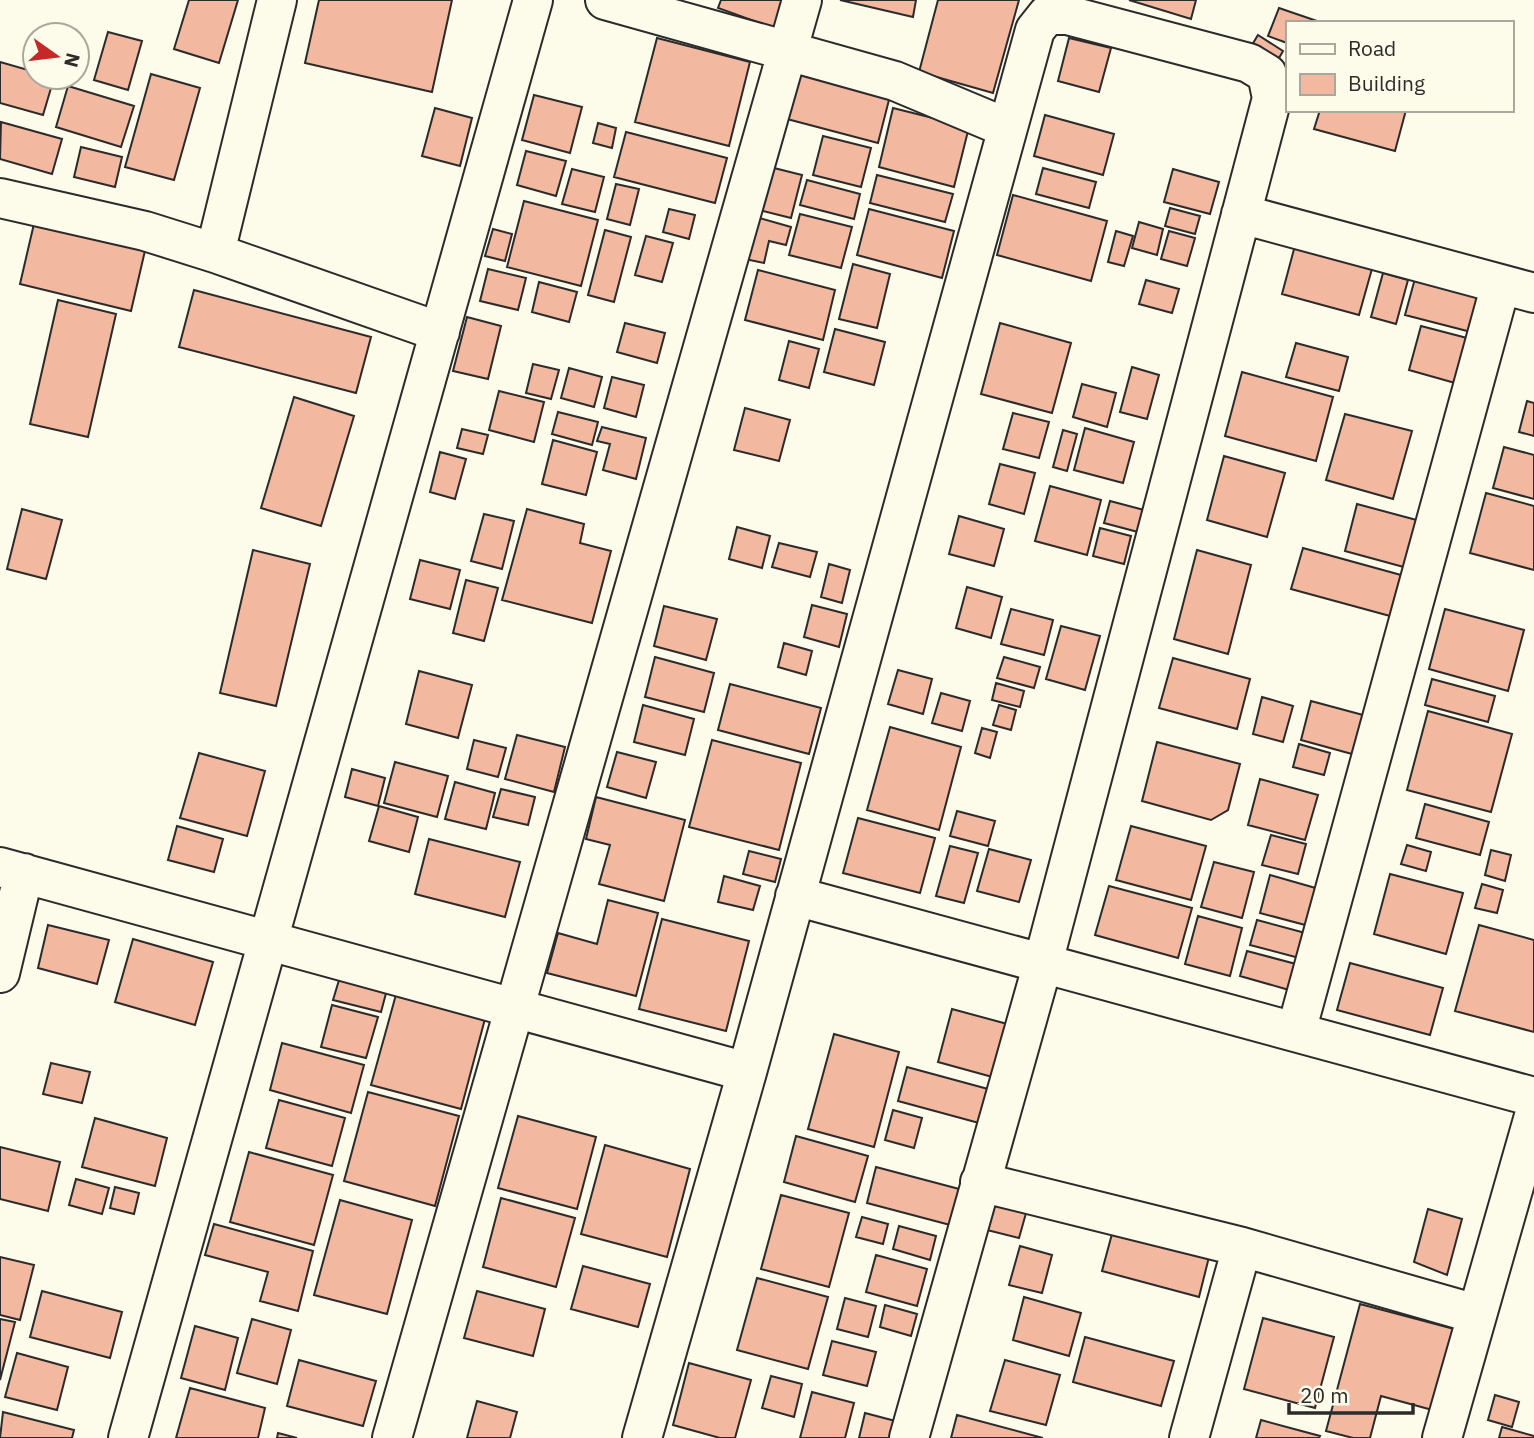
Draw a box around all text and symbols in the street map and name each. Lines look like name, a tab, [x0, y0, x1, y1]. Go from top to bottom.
north arrow	[21, 21, 91, 91]
legend	[1286, 21, 1513, 112]
text: Road	[1348, 34, 1396, 62]
text: N	[59, 51, 86, 70]
text: Building	[1348, 69, 1425, 97]
scale bar	[1289, 1372, 1413, 1416]
text: 20 m	[1300, 1381, 1349, 1409]

